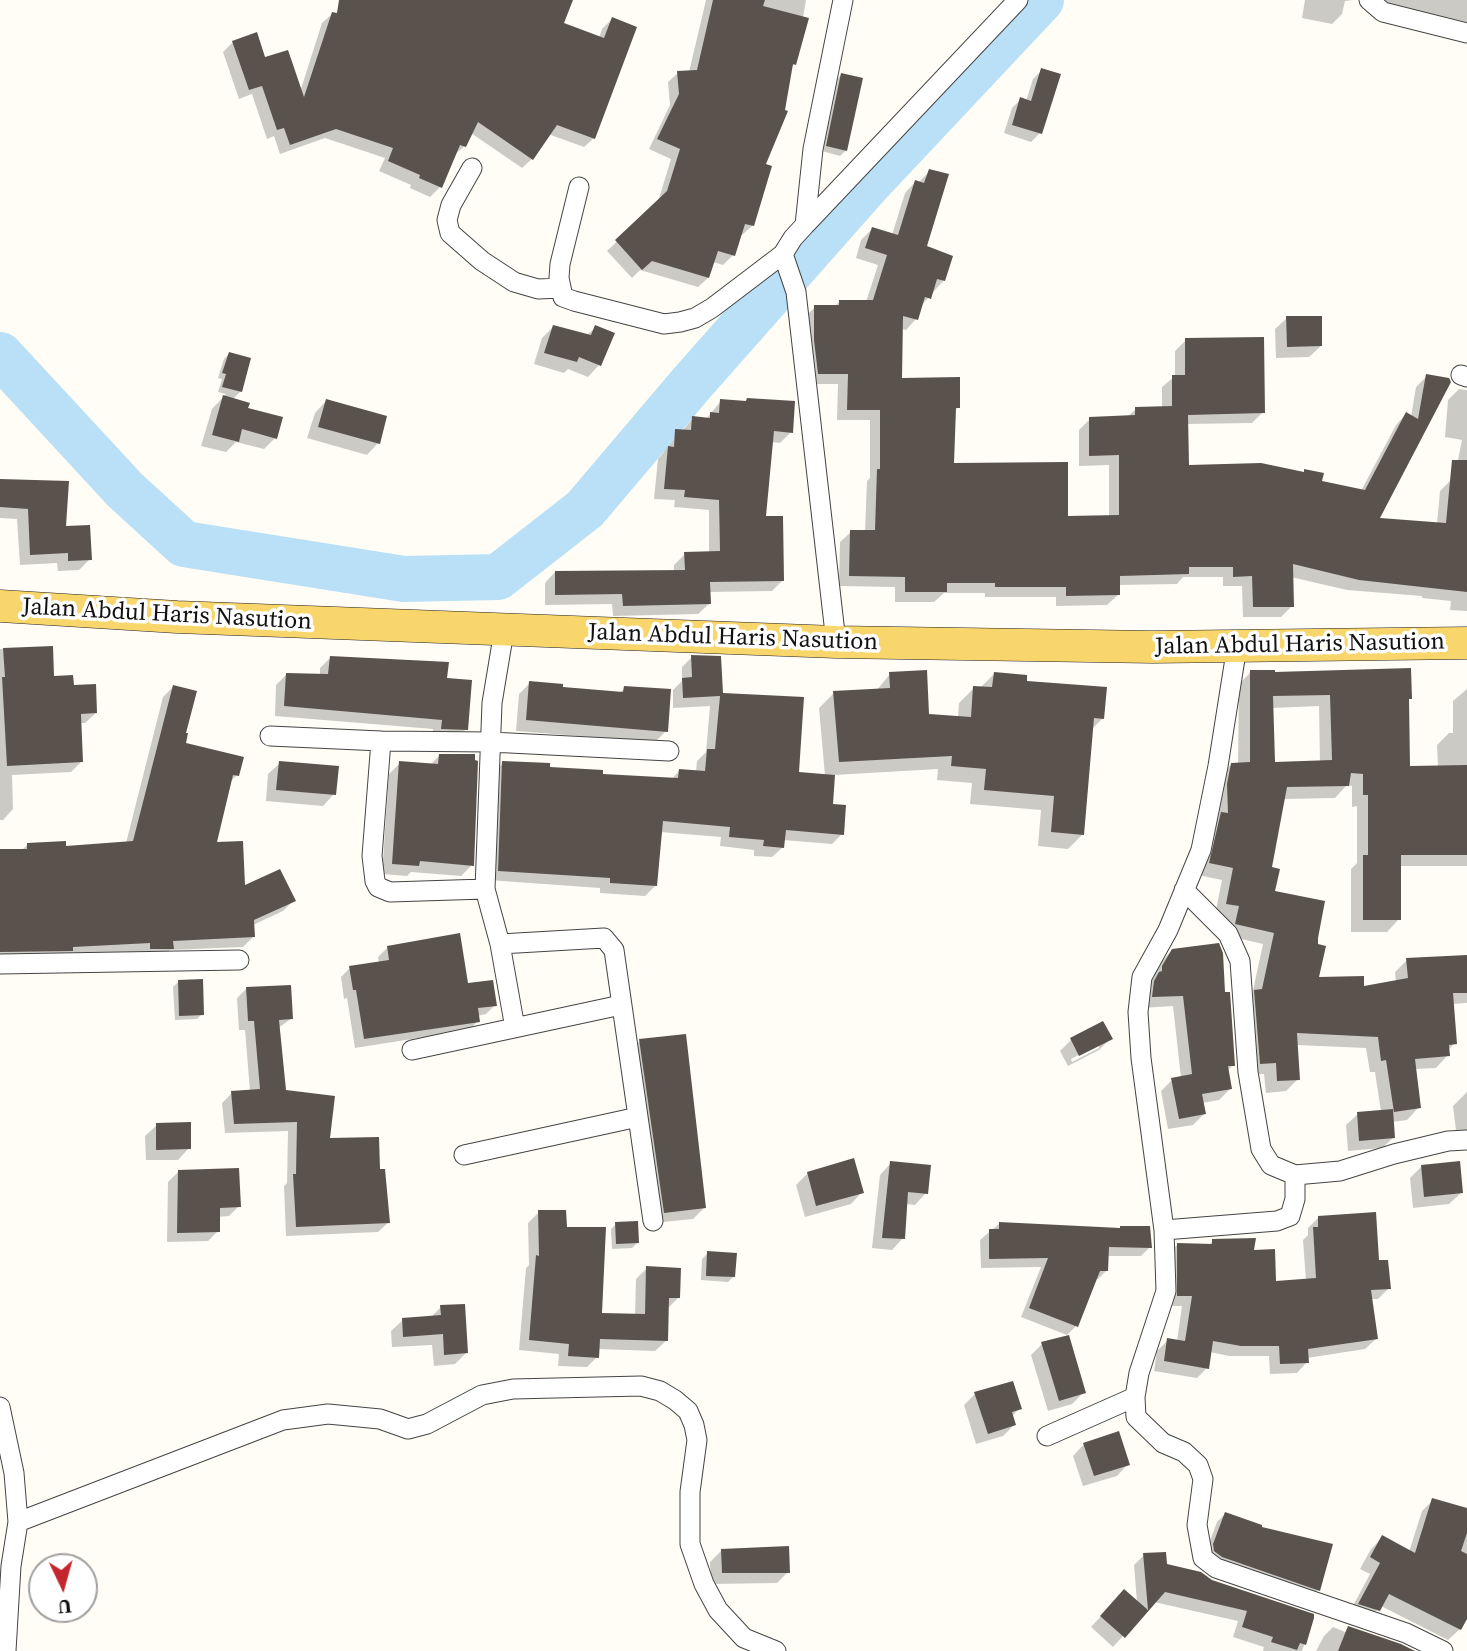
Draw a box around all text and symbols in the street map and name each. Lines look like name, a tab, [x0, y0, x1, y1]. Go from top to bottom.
street label: Jalan Abdul Haris Nasution	[21, 593, 313, 637]
street label: Jalan Abdul Haris Nasution	[588, 619, 878, 657]
street label: Jalan Abdul Haris Nasution	[1155, 628, 1445, 662]
north arrow	[28, 1553, 98, 1623]
text: U	[57, 1593, 73, 1620]

